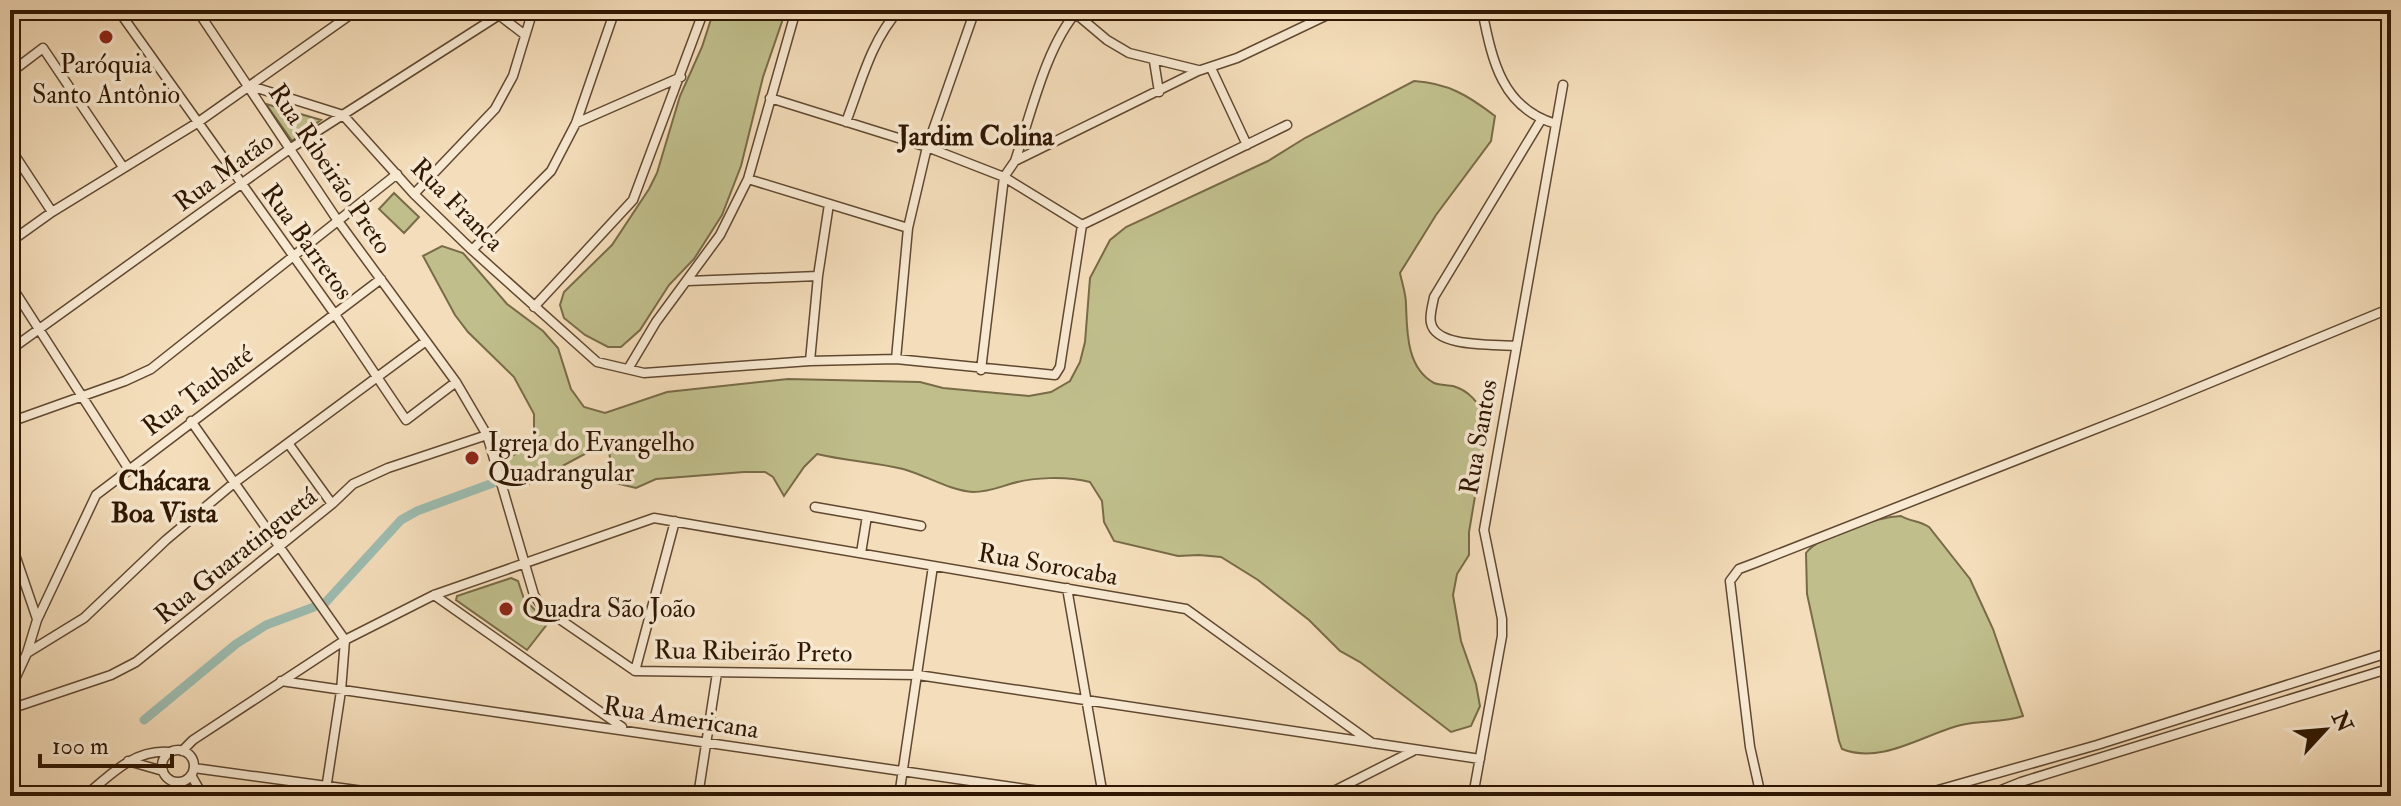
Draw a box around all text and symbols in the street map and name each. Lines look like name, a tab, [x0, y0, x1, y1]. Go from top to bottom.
marker: Paróquia Santo Antônio	[97, 28, 115, 46]
place label: Paróquia Santo Antônio	[32, 49, 180, 111]
street label: Rua Ribeirão Preto	[261, 78, 399, 260]
district label: Jardim Colina	[896, 119, 1055, 154]
street label: Rua Matão	[168, 125, 280, 219]
street label: Rua Franca	[404, 152, 510, 258]
street label: Rua Barretos	[254, 178, 360, 306]
street label: Rua Taubaté	[136, 339, 260, 443]
street label: Rua Santos	[1453, 377, 1505, 497]
place label: Igreja do Evangelho Quadrangular	[488, 427, 695, 489]
marker: Igreja do Evangelho Quadrangular	[463, 449, 481, 467]
district label: Chácara Boa Vista	[111, 464, 219, 531]
street label: Rua Guaratinguetá	[148, 481, 324, 631]
street label: Rua Sorocaba	[975, 537, 1121, 593]
place label: Quadra São João	[522, 593, 696, 625]
marker: Quadra São João	[497, 600, 515, 618]
street label: Rua Ribeirão Preto	[653, 634, 853, 670]
street label: Rua Americana	[601, 690, 761, 746]
north arrow	[2285, 690, 2365, 770]
text: N	[2325, 706, 2359, 737]
scale bar	[40, 718, 172, 768]
text: 100 m	[52, 731, 109, 762]

